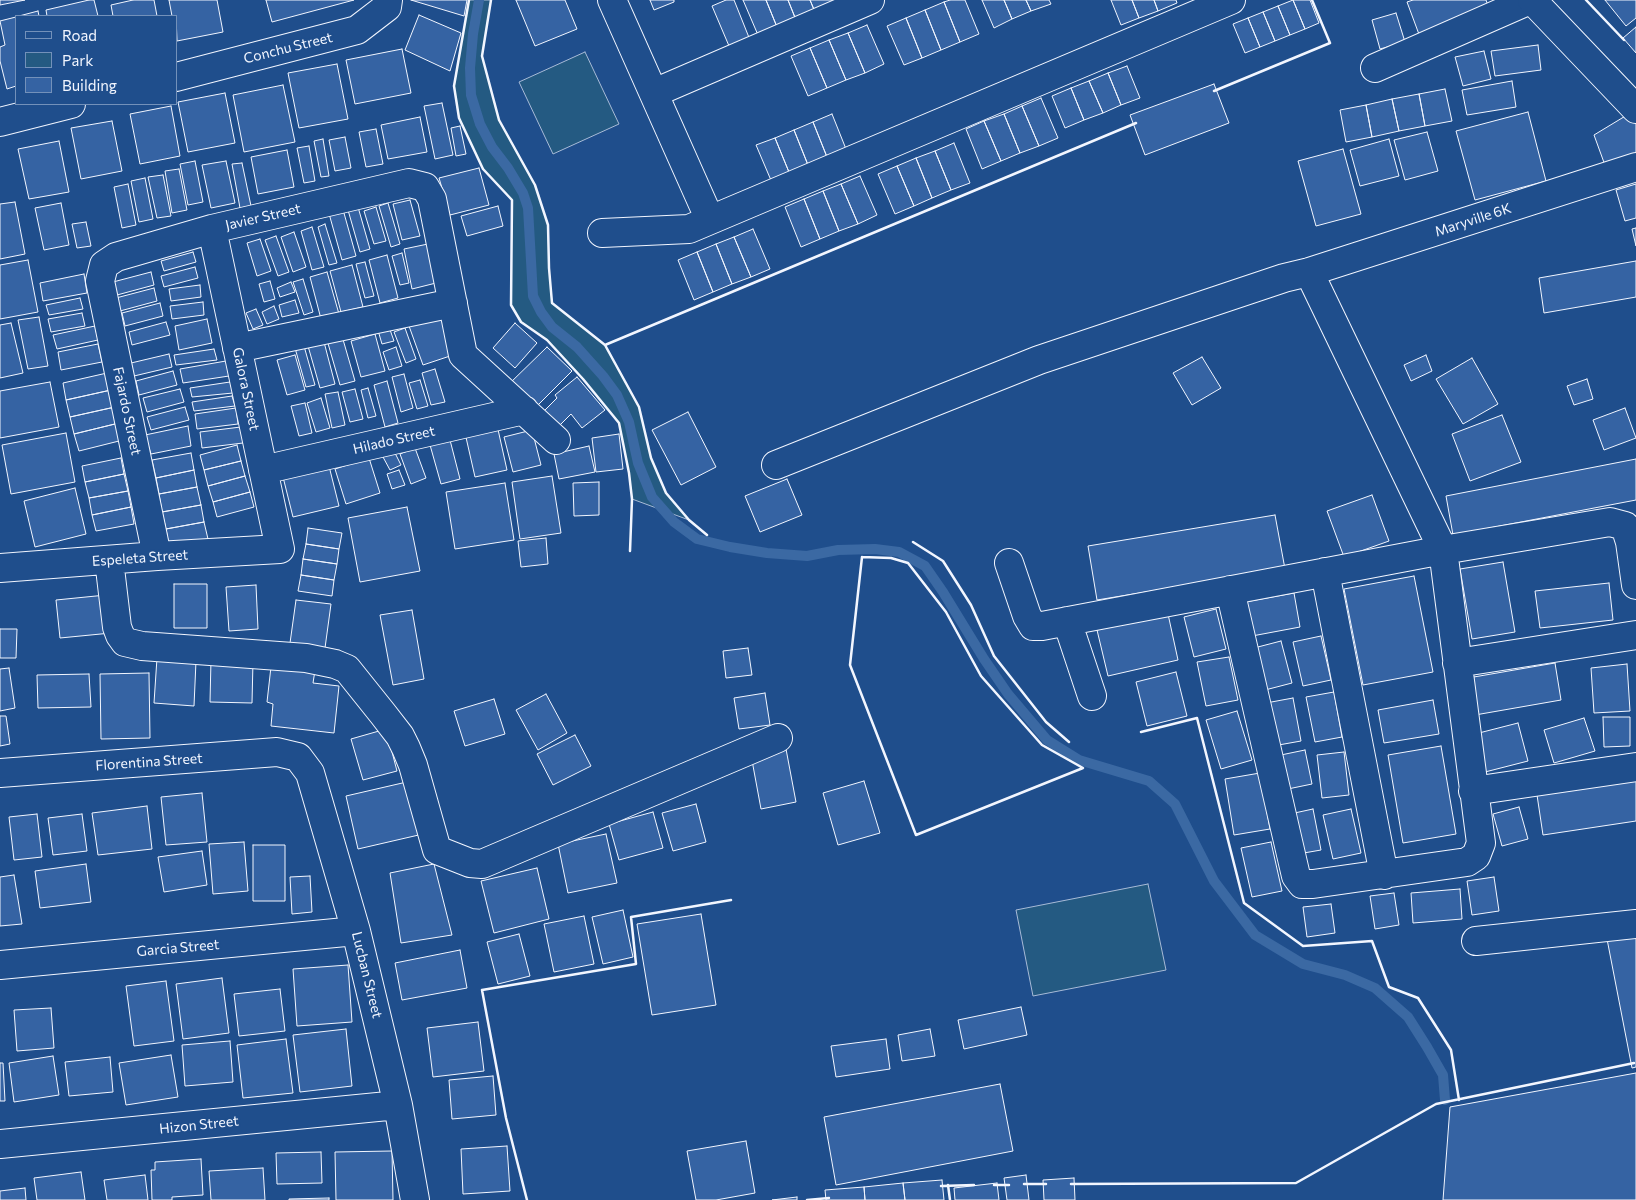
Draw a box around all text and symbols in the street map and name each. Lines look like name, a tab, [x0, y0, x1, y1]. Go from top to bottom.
legend	[15, 15, 178, 105]
text: Road	[62, 26, 97, 44]
street label: Conchu Street	[242, 29, 334, 67]
text: Park	[62, 51, 93, 69]
text: Building	[62, 76, 117, 94]
street label: Javier Street	[223, 200, 303, 234]
street label: Maryville 6K	[1433, 200, 1513, 240]
street label: Galora Street	[229, 346, 263, 432]
street label: Fajardo Street	[109, 365, 145, 457]
street label: Hilado Street	[351, 422, 437, 458]
street label: Espeleta Street	[91, 546, 189, 570]
street label: Florentina Street	[95, 750, 203, 774]
street label: Lucban Street	[348, 930, 386, 1020]
street label: Garcia Street	[136, 936, 220, 960]
street label: Hizon Street	[159, 1112, 239, 1138]

